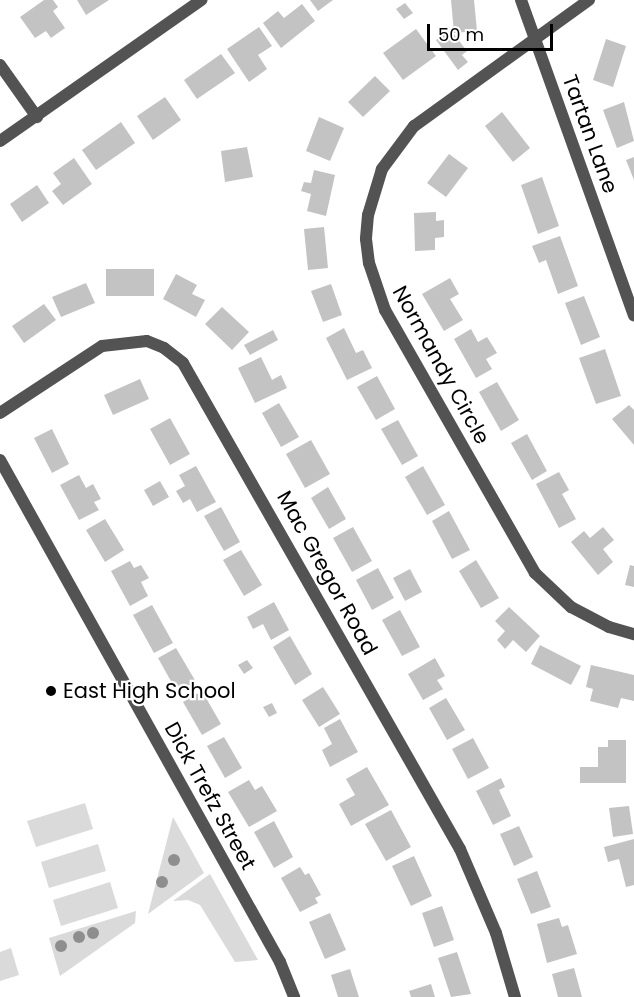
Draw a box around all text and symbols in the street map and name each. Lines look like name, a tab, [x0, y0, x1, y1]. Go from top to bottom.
scale bar	[430, 12, 556, 50]
text: 50 m	[438, 22, 484, 47]
street label: Tartan Lane	[557, 71, 623, 197]
street label: Normandy Circle	[387, 281, 495, 449]
street label: Mac Gregor Road	[271, 487, 383, 659]
place label: East High School	[63, 678, 236, 704]
marker: East High School	[44, 684, 58, 698]
street label: Dick Trefz Street	[159, 718, 261, 874]

